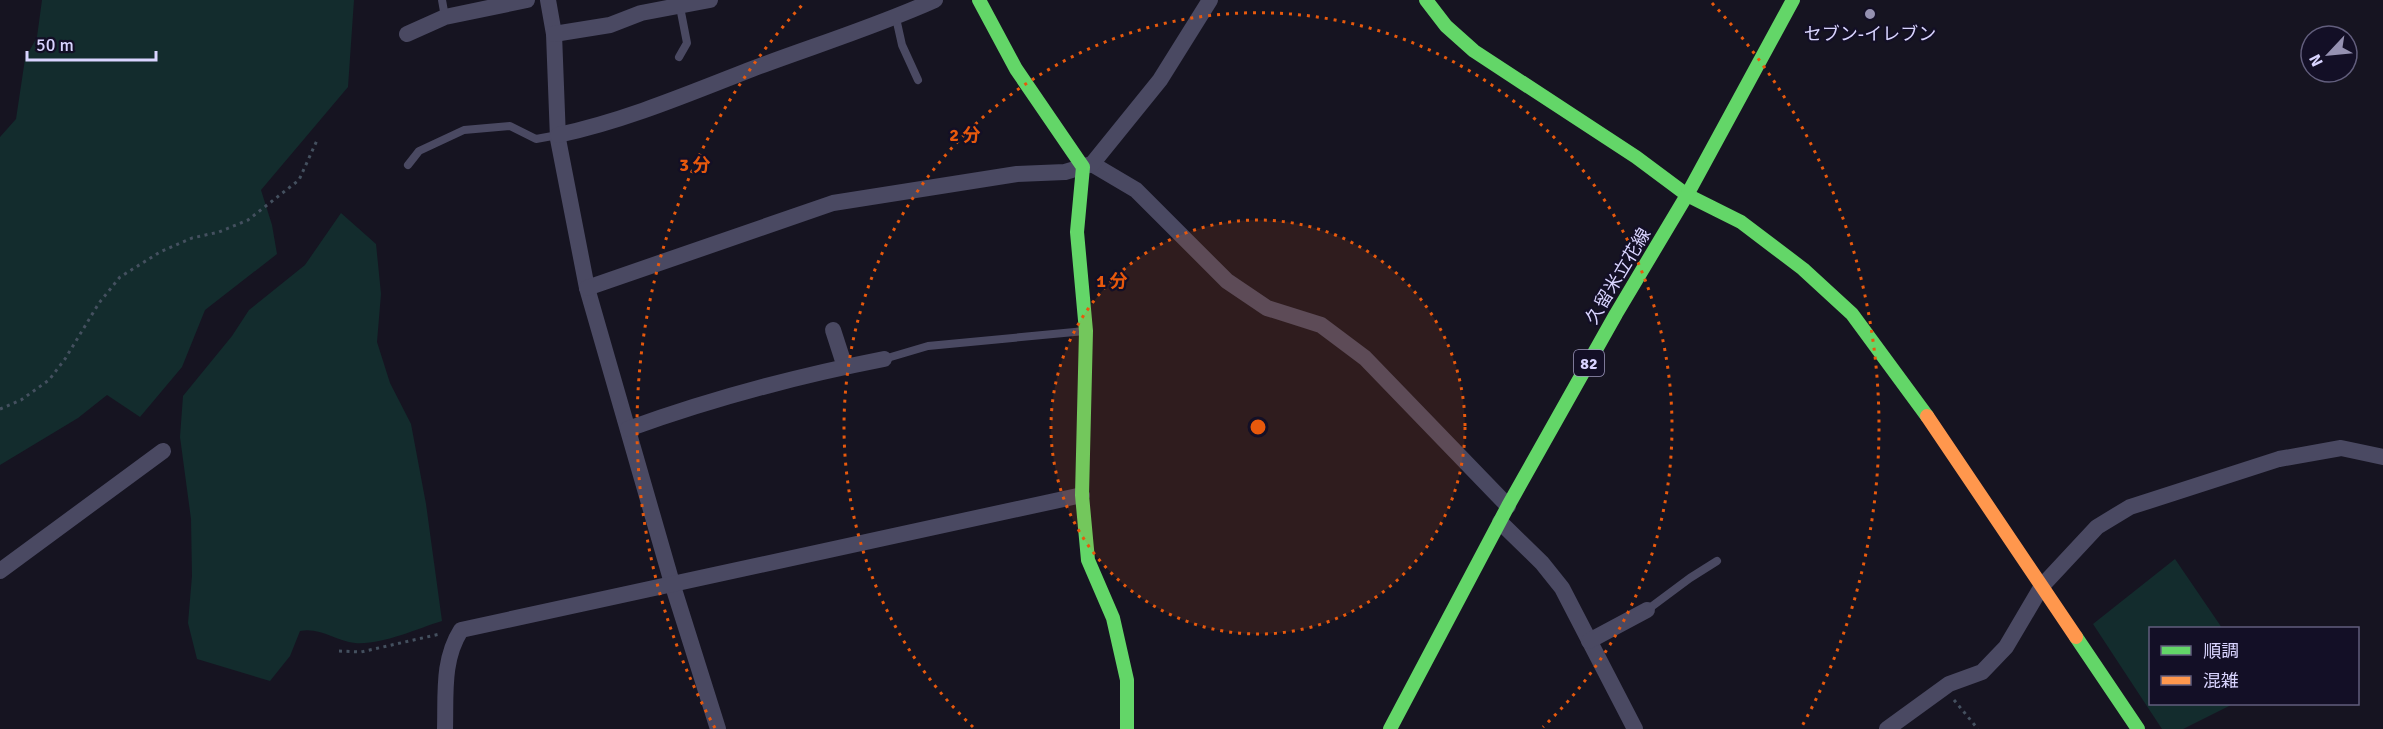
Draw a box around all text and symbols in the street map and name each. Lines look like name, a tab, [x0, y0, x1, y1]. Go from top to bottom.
marker: セブン-イレブン	[1863, 7, 1877, 21]
place label: セブン-イレブン	[1804, 23, 1936, 45]
scale bar	[27, 24, 156, 62]
north arrow	[2299, 24, 2359, 84]
text: 50 m	[36, 34, 74, 56]
text: N	[2305, 51, 2328, 70]
text: 2 分	[949, 124, 981, 146]
text: 3 分	[679, 154, 711, 176]
street label: 久留米立花線	[1581, 224, 1655, 328]
text: 1 分	[1096, 270, 1128, 292]
road number: 82	[1574, 350, 1604, 376]
centre of rings	[1248, 417, 1268, 437]
legend	[2149, 627, 2359, 705]
text: 順調	[2203, 640, 2239, 662]
text: 混雑	[2203, 670, 2239, 692]

